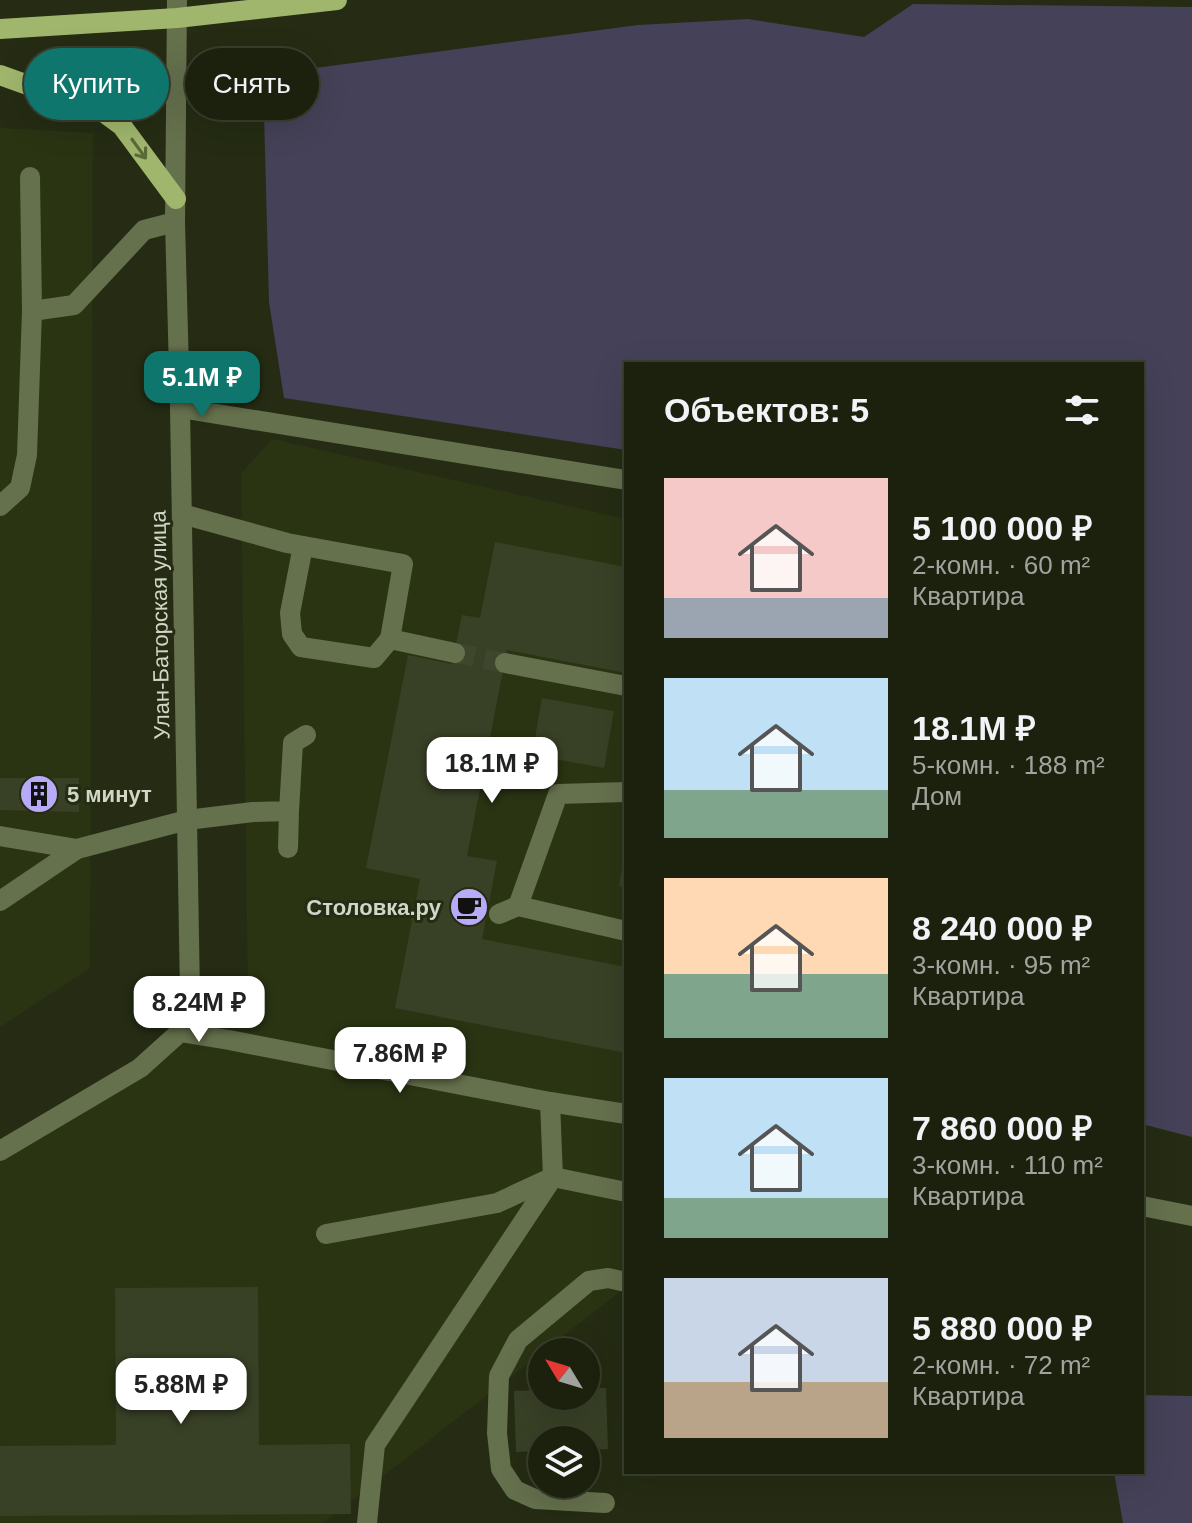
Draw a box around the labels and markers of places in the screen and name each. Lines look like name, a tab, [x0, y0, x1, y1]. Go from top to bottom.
pin: 5.1M ₽	[137, 351, 267, 419]
pin: 18.1M ₽	[418, 737, 566, 805]
building icon: 5 минут	[18, 773, 60, 815]
place label: 5 минут	[67, 782, 152, 807]
cafe icon: Столовка.ру	[448, 886, 490, 928]
place label: Столовка.ру	[306, 895, 442, 920]
pin: 8.24M ₽	[125, 976, 273, 1044]
pin: 7.86M ₽	[326, 1027, 474, 1095]
pin: 5.88M ₽	[107, 1358, 255, 1426]

